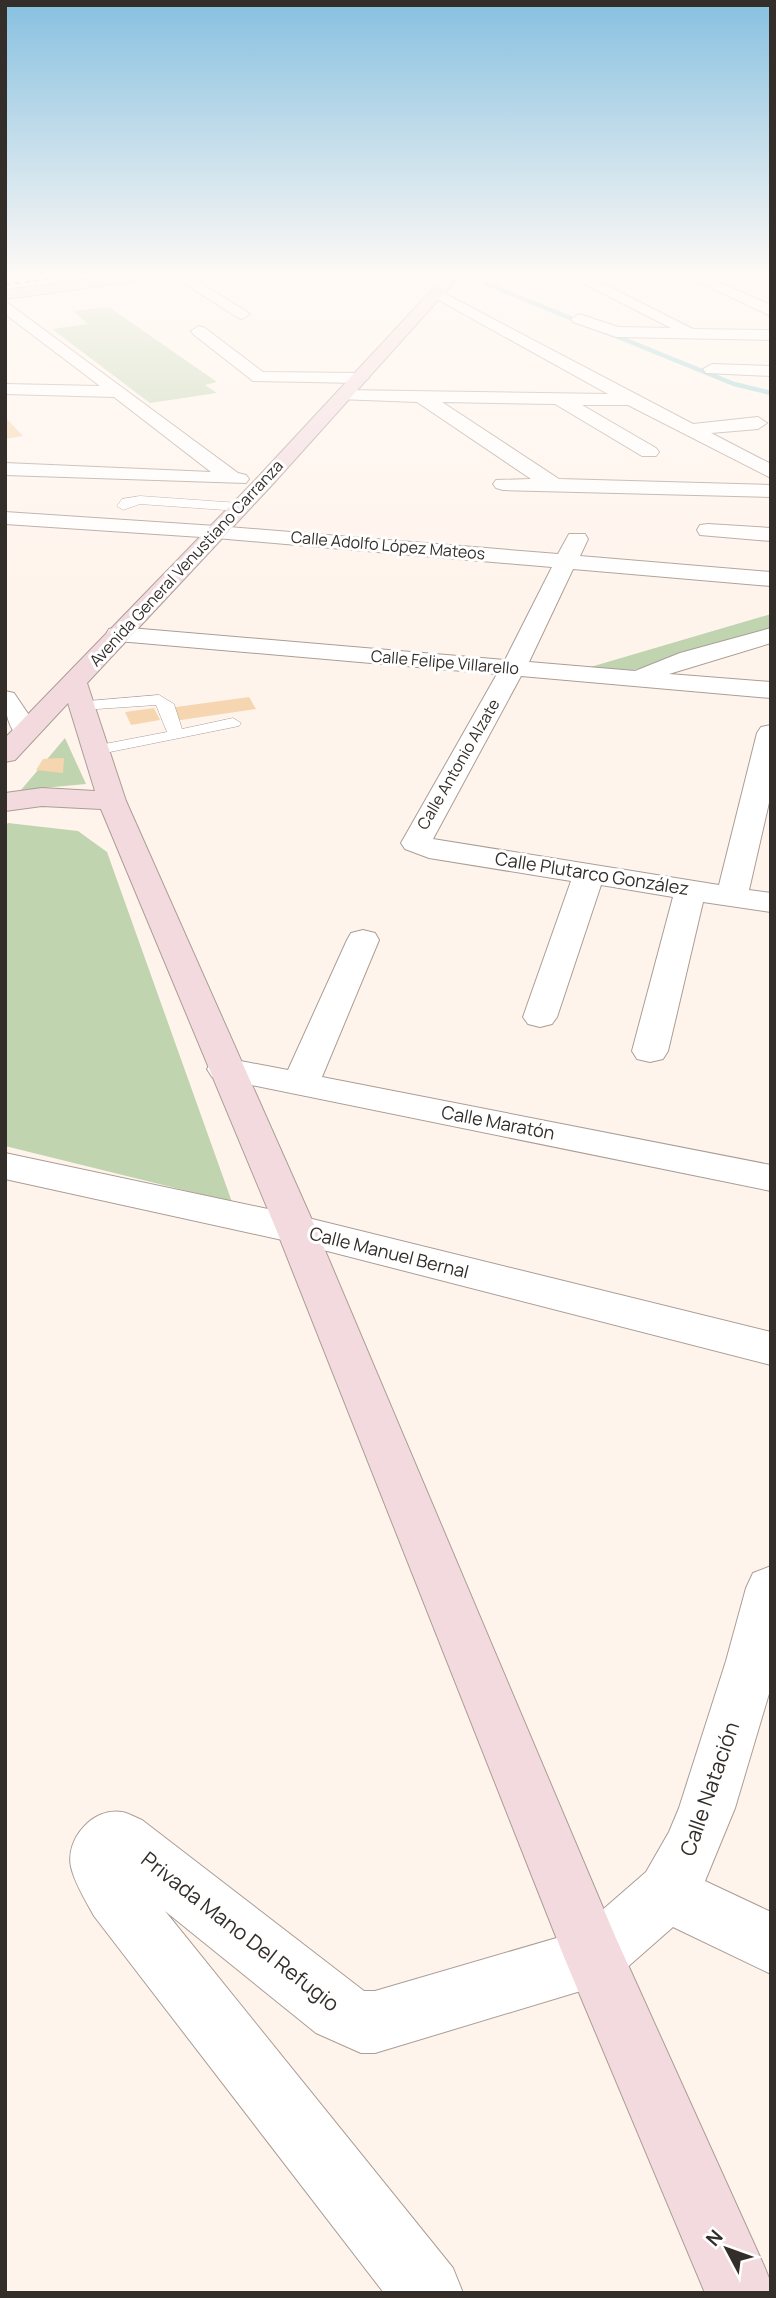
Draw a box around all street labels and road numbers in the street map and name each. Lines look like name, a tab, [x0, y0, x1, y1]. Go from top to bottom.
street label: Avenida General Venustiano Carranza	[84, 455, 288, 671]
street label: Calle Adolfo López Mateos	[290, 526, 486, 564]
street label: Calle Felipe Villarello	[370, 645, 520, 679]
street label: Calle Antonio Alzate	[412, 695, 504, 833]
street label: Calle Plutarco González	[494, 846, 691, 900]
street label: Calle Maratón	[440, 1099, 557, 1145]
street label: Calle Manuel Bernal	[307, 1221, 471, 1283]
street label: Calle Natación	[673, 1718, 745, 1860]
street label: Privada Mano Del Refugio	[136, 1845, 345, 2017]

